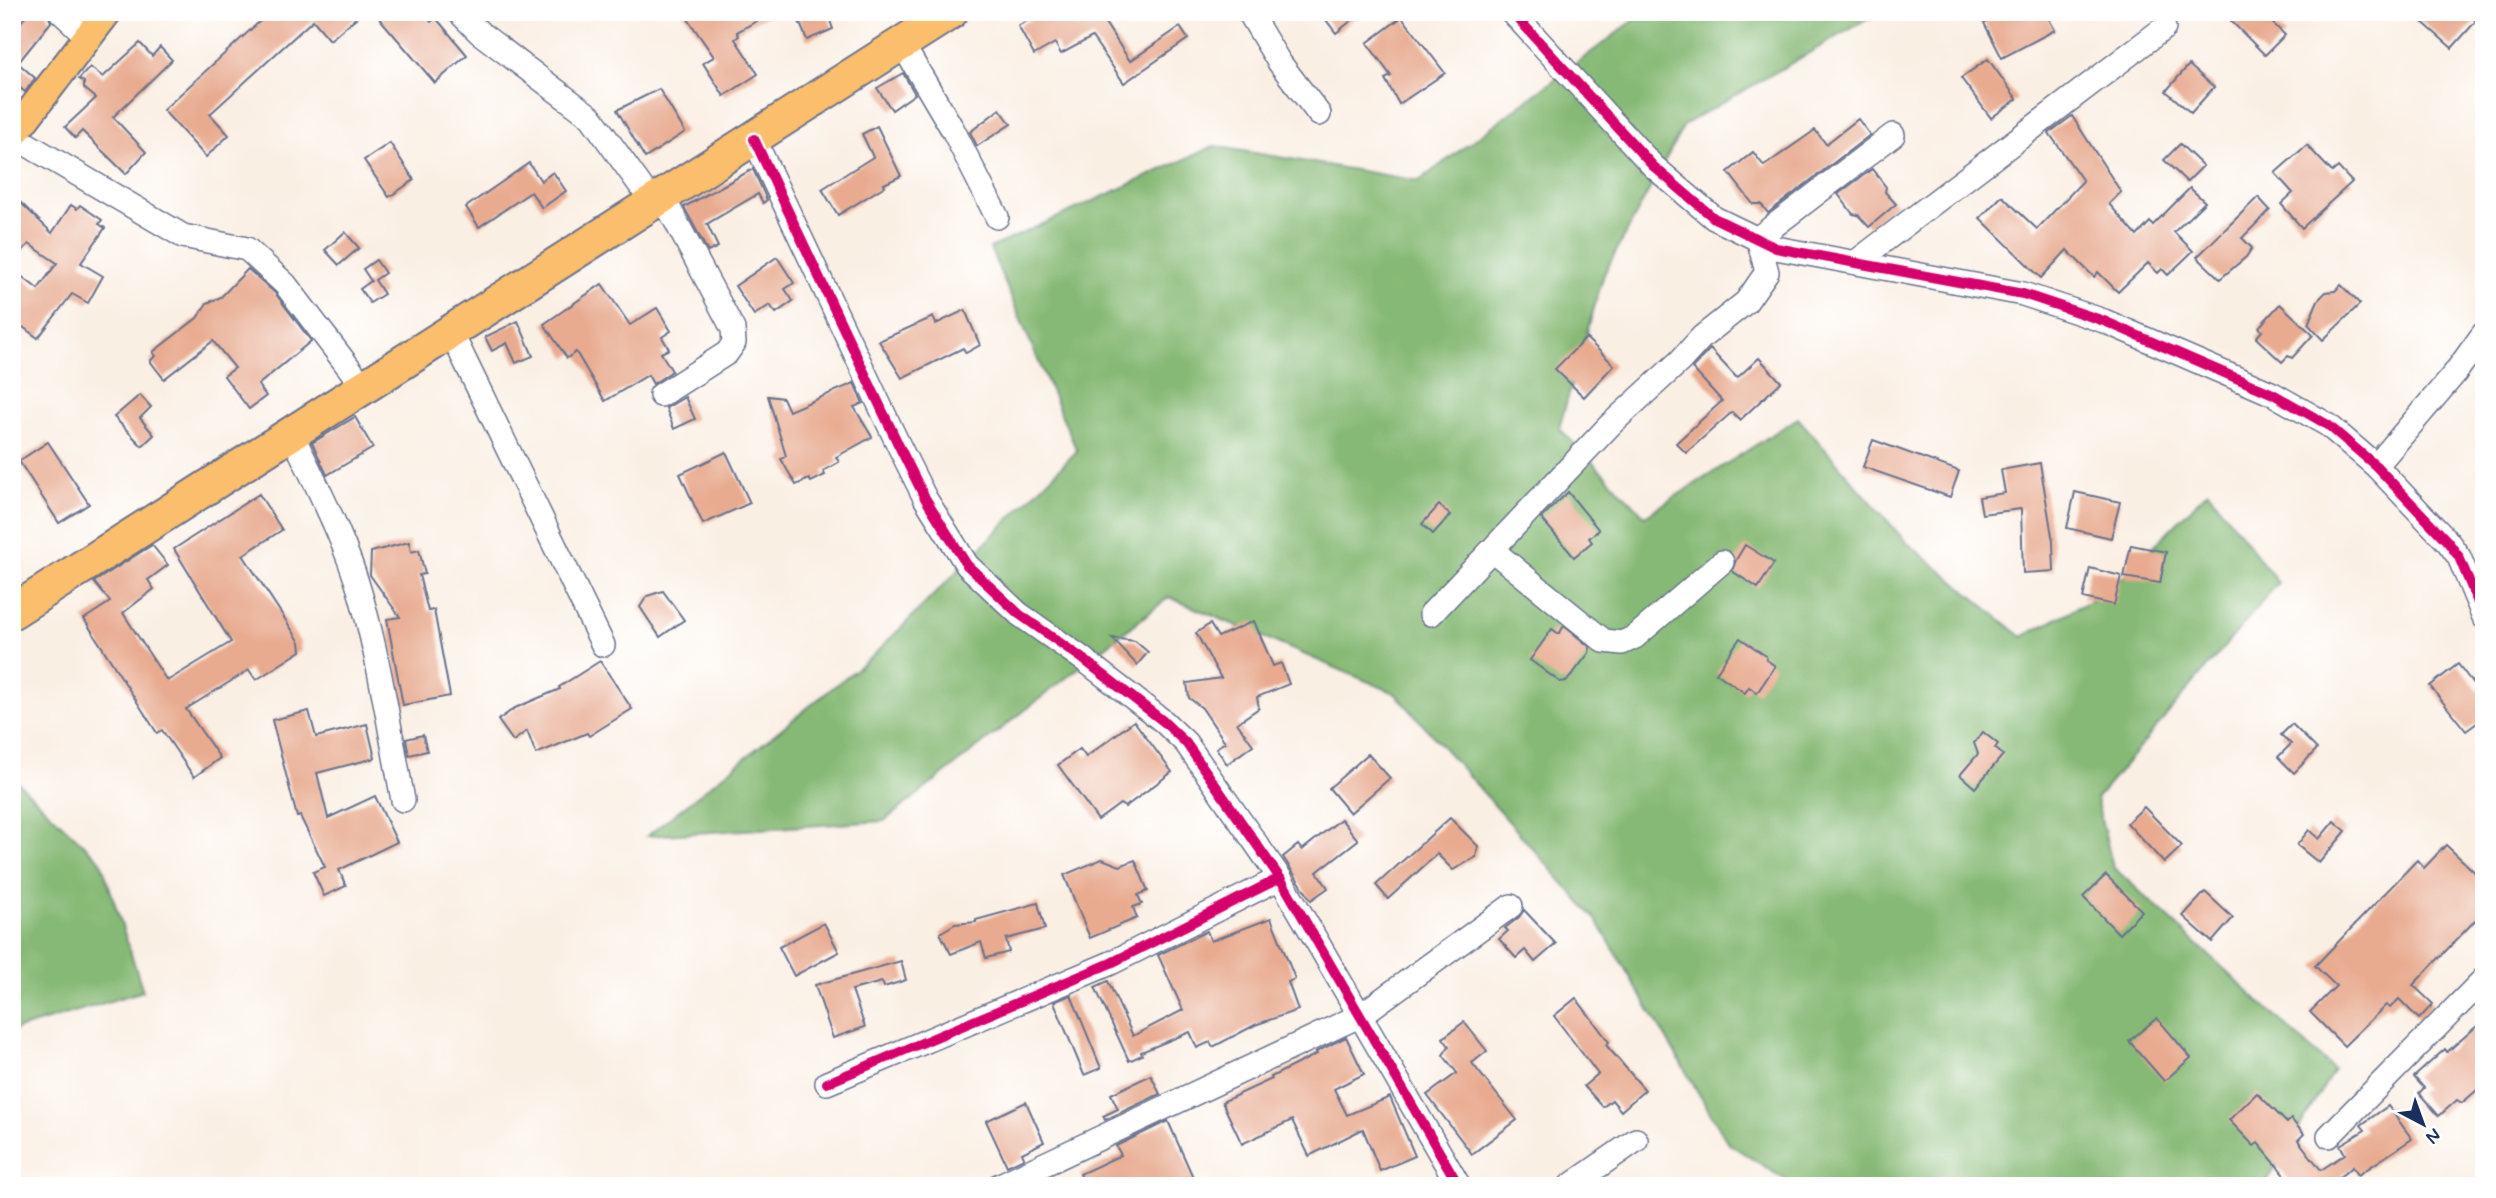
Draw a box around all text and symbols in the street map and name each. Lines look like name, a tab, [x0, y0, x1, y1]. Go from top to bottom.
north arrow	[2388, 1090, 2458, 1160]
text: N	[2420, 1122, 2446, 1149]

